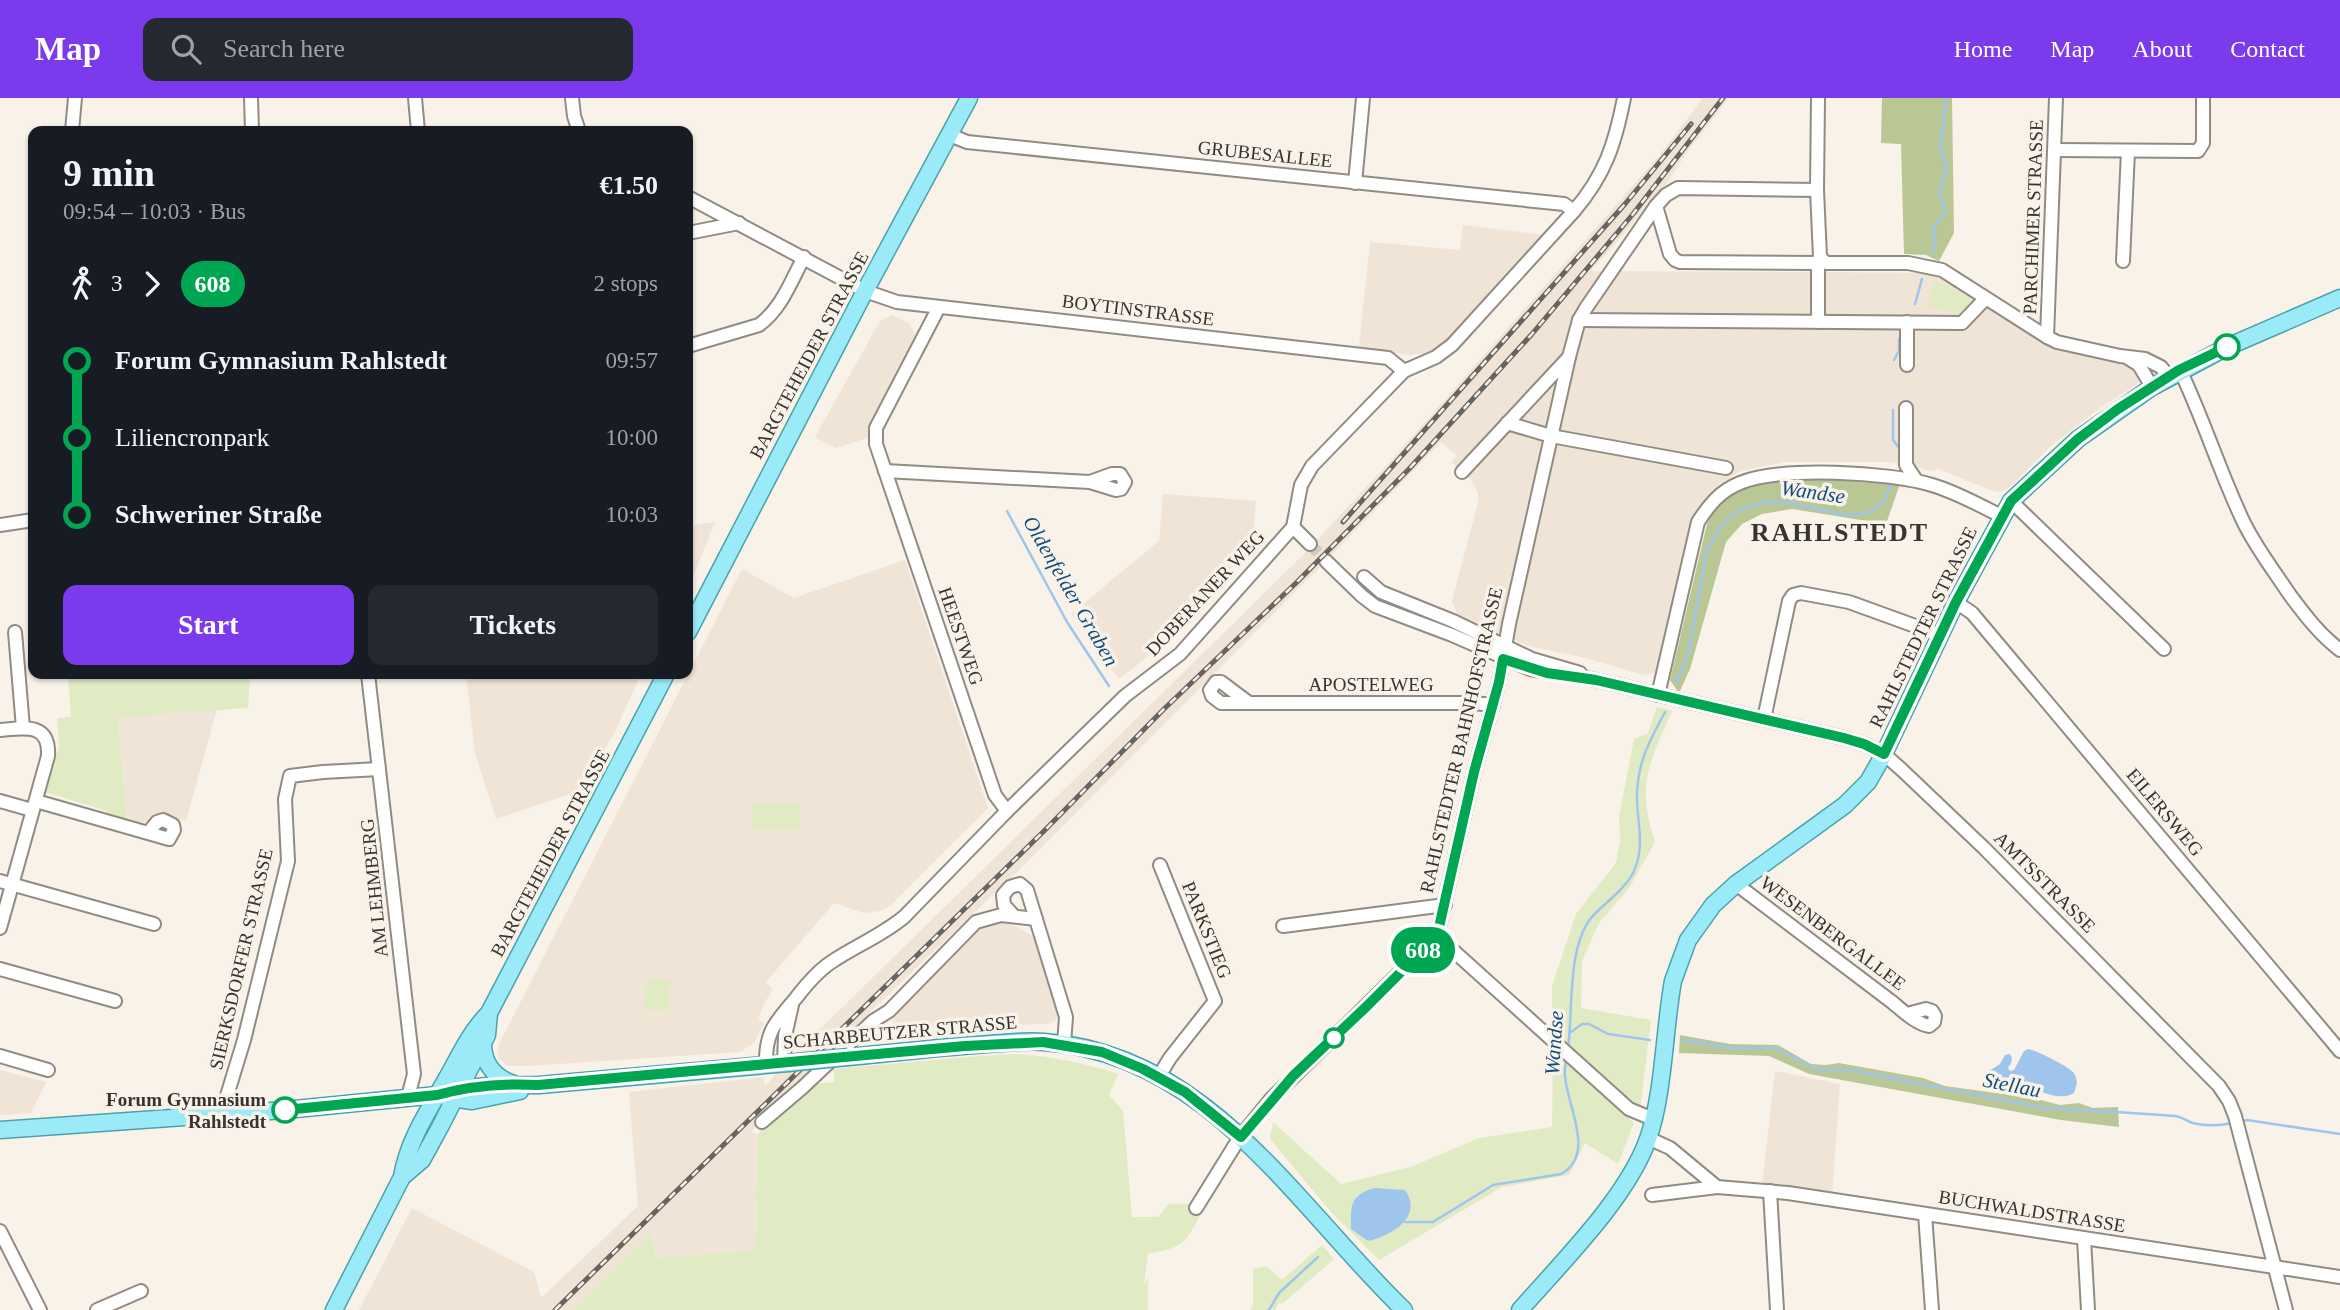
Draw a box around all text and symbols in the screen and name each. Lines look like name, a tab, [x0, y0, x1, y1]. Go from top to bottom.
search box	[143, 18, 633, 81]
icon: search	[167, 30, 205, 68]
text: Map	[35, 31, 101, 67]
text: Search here	[223, 34, 345, 63]
text: Home	[1954, 36, 2012, 62]
text: Map	[2050, 36, 2094, 62]
text: About	[2132, 36, 2192, 62]
text: Contact	[2230, 36, 2305, 62]
street label: PARCHIMER STRASSE	[2019, 119, 2047, 315]
street label: GRUBESALLEE	[1197, 136, 1333, 172]
text: 9 min	[63, 152, 155, 194]
text: €1.50	[600, 171, 658, 200]
text: 09:54 – 10:03 · Bus	[63, 199, 246, 224]
street label: BARGTEHEIDER STRASSE	[745, 248, 873, 462]
icon: walk	[63, 265, 101, 303]
icon: forward	[133, 265, 171, 303]
text: 3	[111, 271, 123, 296]
text: 608	[195, 271, 231, 297]
text: 2 stops	[593, 271, 658, 296]
street label: BOYTINSTRASSE	[1061, 290, 1215, 330]
unlabelled marker	[2214, 334, 2240, 360]
text: Forum Gymnasium Rahlstedt	[115, 346, 447, 375]
text: 09:57	[606, 348, 658, 373]
text: Liliencronpark	[115, 423, 270, 452]
text: 10:00	[606, 425, 658, 450]
water label: Wandse	[1779, 476, 1847, 508]
text: Schweriner Straße	[115, 500, 322, 529]
text: 10:03	[606, 502, 658, 527]
water label: Oldenfelder Graben	[1018, 512, 1124, 670]
district label: RAHLSTEDT	[1751, 518, 1929, 547]
street label: RAHLSTEDTER STRASSE	[1865, 523, 1981, 731]
street label: DOBERANER WEG	[1141, 526, 1269, 660]
street label: HEESTWEG	[934, 584, 988, 688]
button: Start	[63, 585, 354, 665]
button: Tickets	[368, 585, 658, 665]
street label: RAHLSTEDTER BAHNHOFSTRASSE	[1416, 585, 1506, 895]
street label: APOSTELWEG	[1308, 674, 1434, 695]
street label: BARGTEHEIDER STRASSE	[486, 746, 614, 960]
street label: EILERSWEG	[2122, 764, 2208, 860]
street label: AM LEHMBERG	[356, 817, 392, 959]
street label: AMTSSTRASSE	[1990, 827, 2100, 937]
street label: SIERKSDORFER STRASSE	[205, 846, 277, 1072]
street label: WESENBERGALLEE	[1756, 872, 1910, 994]
street label: PARKSTIEG	[1178, 878, 1236, 982]
line badge: 608	[1383, 927, 1463, 973]
text: 608	[1405, 937, 1441, 963]
water label: Wandse	[1540, 1010, 1568, 1076]
street label: SCHARBEUTZER STRASSE	[782, 1011, 1018, 1053]
unlabelled marker	[1324, 1028, 1344, 1048]
water label: Stellau	[1981, 1068, 2043, 1102]
place label: Forum Gymnasium Rahlstedt	[106, 1089, 267, 1132]
marker: Forum Gymnasium Rahlstedt	[272, 1097, 298, 1123]
street label: BUCHWALDSTRASSE	[1937, 1186, 2127, 1236]

